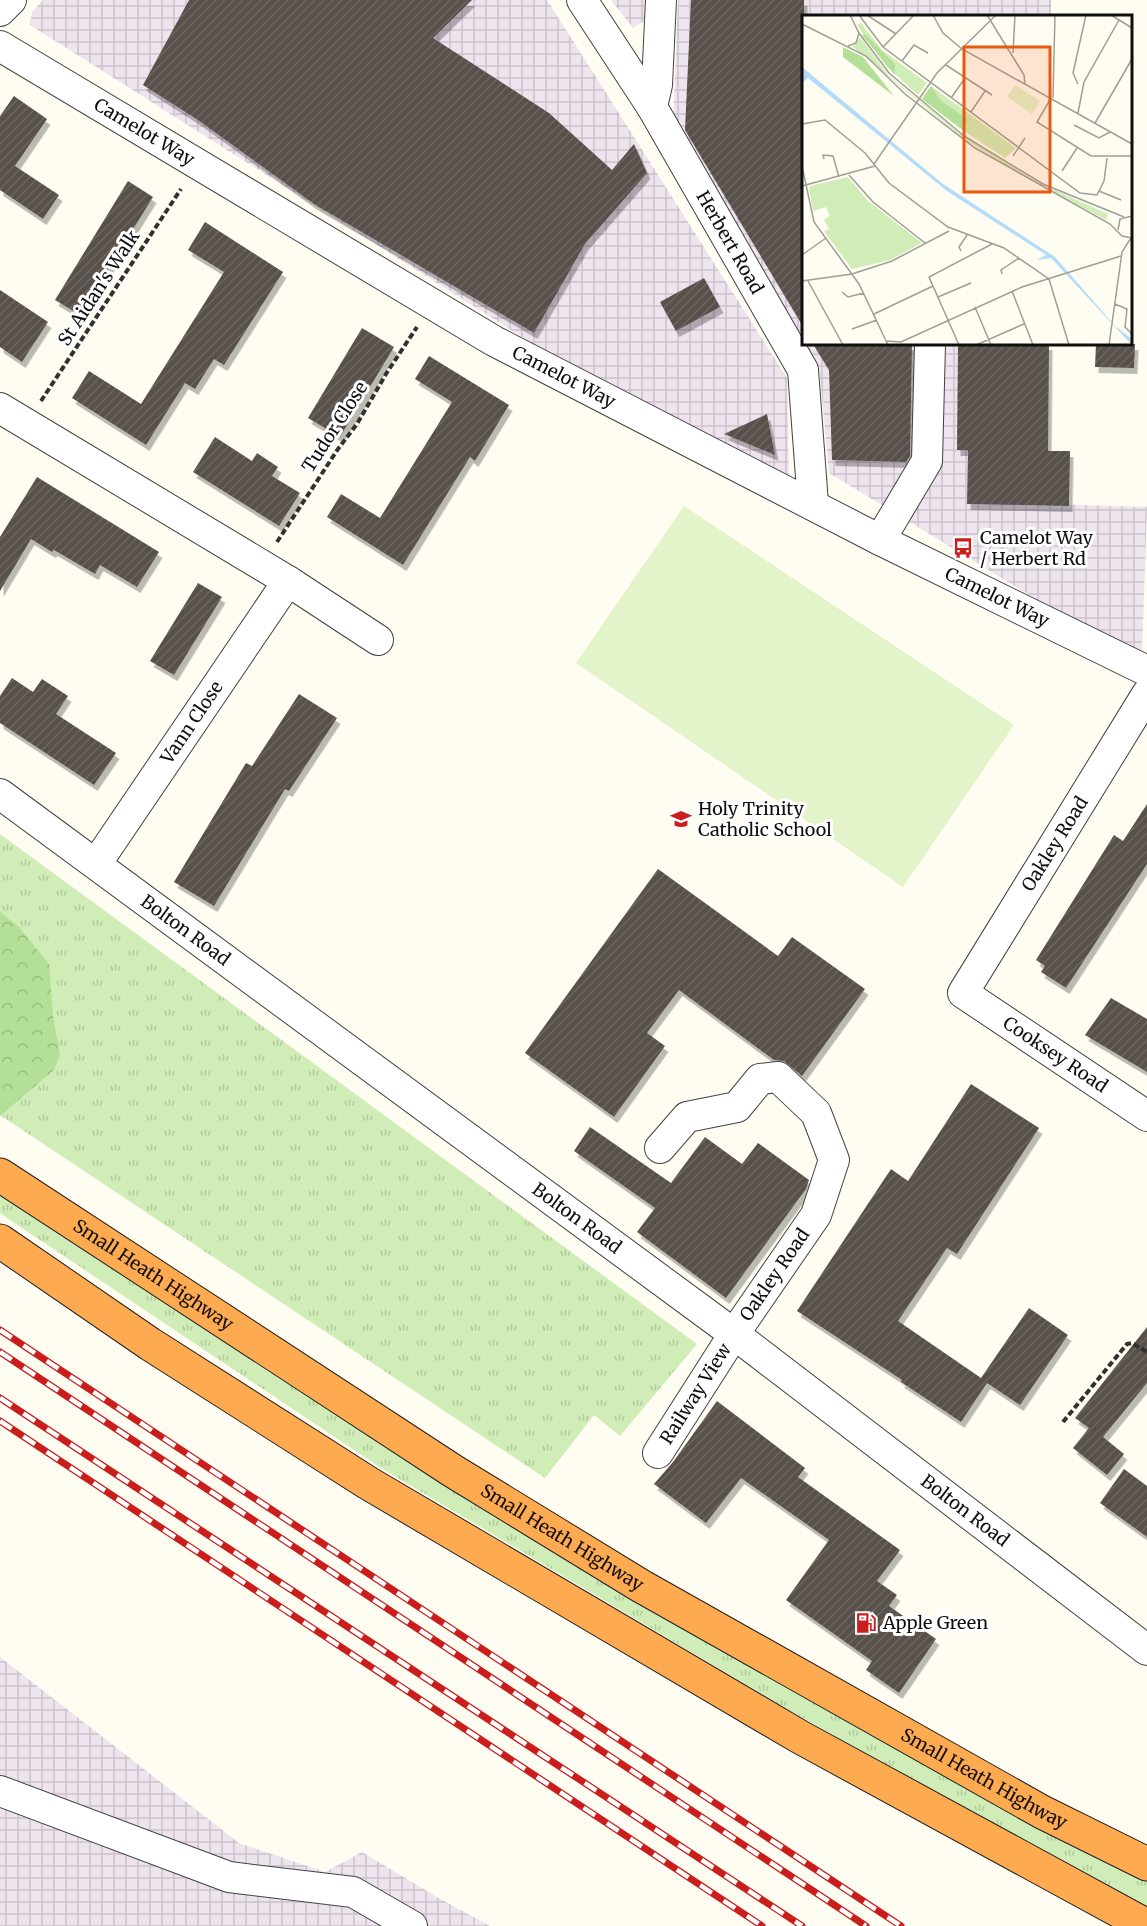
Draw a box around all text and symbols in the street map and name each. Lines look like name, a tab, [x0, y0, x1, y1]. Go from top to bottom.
inset map	[802, 15, 1132, 345]
street label: Camelot Way	[90, 93, 199, 171]
street label: Herbert Road	[692, 186, 769, 298]
street label: St Aidan's Walk	[53, 225, 145, 350]
street label: Camelot Way	[509, 340, 620, 413]
street label: Tudor Close	[297, 377, 372, 476]
place label: Camelot Way / Herbert Rd	[980, 526, 1094, 570]
bus stop icon: Camelot Way / Herbert Rd	[951, 536, 975, 560]
street label: Camelot Way	[941, 562, 1054, 632]
street label: Vann Close	[155, 676, 228, 769]
street label: Oakley Road	[1016, 792, 1093, 895]
place label: Holy Trinity Catholic School	[698, 797, 832, 841]
school or university icon: Holy Trinity Catholic School	[669, 807, 693, 831]
street label: Bolton Road	[136, 889, 235, 970]
street label: Cooksey Road	[999, 1011, 1112, 1098]
street label: Bolton Road	[528, 1177, 626, 1258]
street label: Small Heath Highway	[69, 1214, 238, 1336]
street label: Oakley Road	[734, 1224, 814, 1325]
street label: Railway View	[655, 1338, 736, 1448]
street label: Bolton Road	[916, 1469, 1014, 1552]
street label: Small Heath Highway	[477, 1479, 649, 1596]
fuel station icon: Apple Green	[854, 1611, 878, 1635]
place label: Apple Green	[882, 1611, 988, 1634]
street label: Small Heath Highway	[897, 1723, 1072, 1834]

